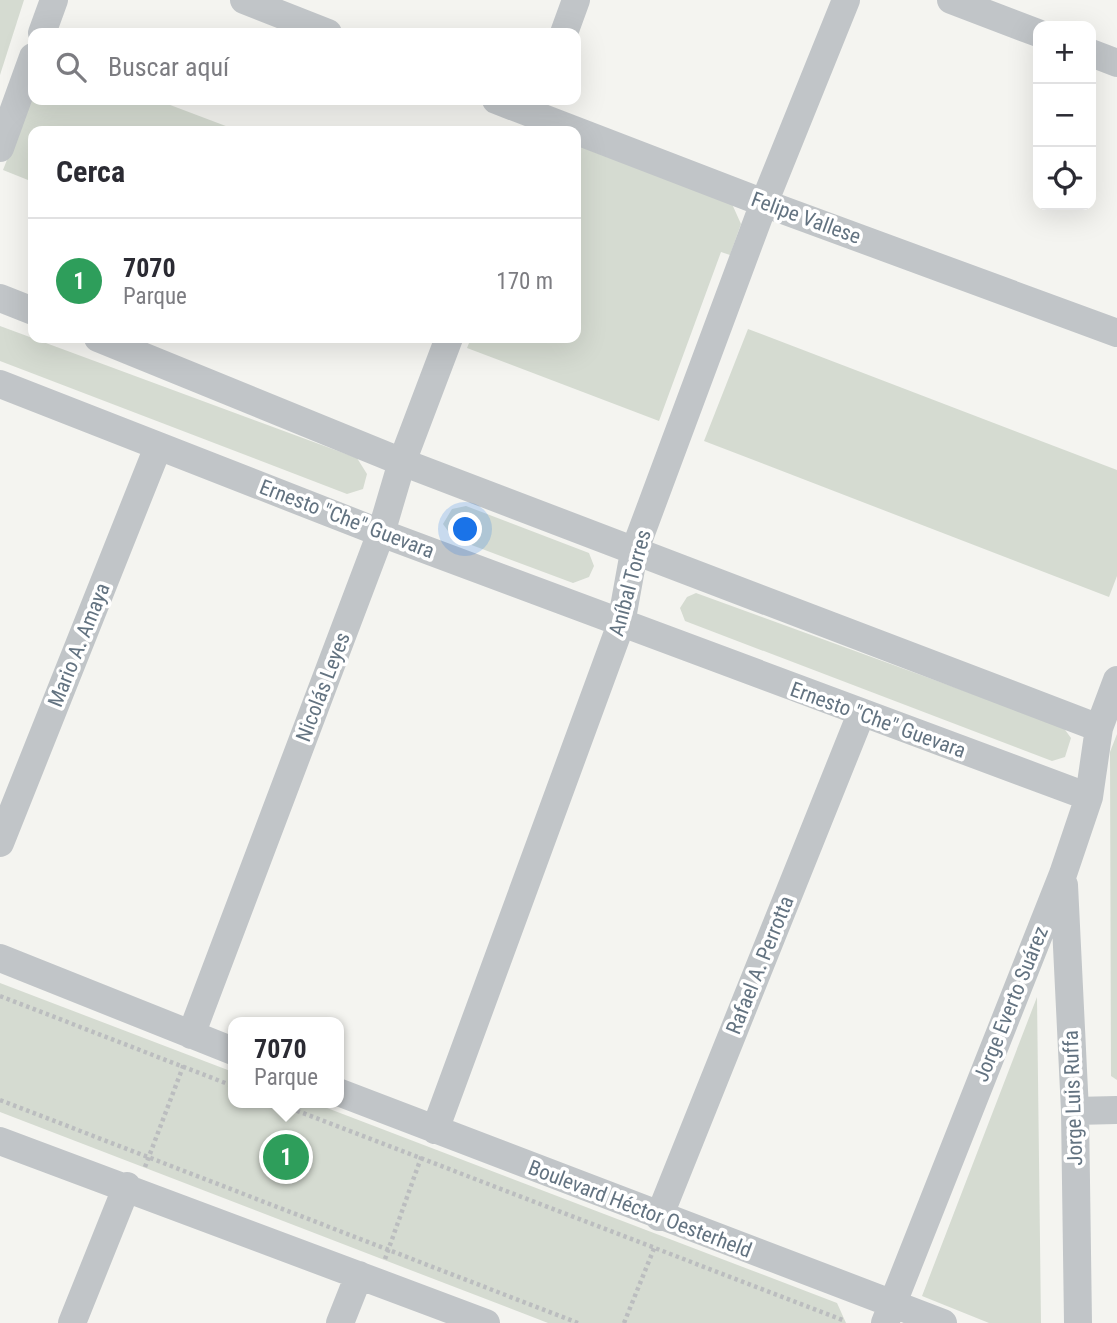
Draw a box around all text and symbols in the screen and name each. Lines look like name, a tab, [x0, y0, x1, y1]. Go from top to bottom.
map controls	[1033, 21, 1096, 210]
button: +	[1033, 21, 1096, 84]
search box	[28, 28, 581, 105]
icon: search	[52, 48, 90, 86]
text: Buscar aquí	[108, 52, 229, 82]
button: −	[1033, 84, 1096, 147]
button: locate	[1033, 147, 1096, 210]
text: Cerca	[56, 154, 125, 189]
street label: Felipe Vallese	[748, 187, 864, 249]
text: 7070	[123, 253, 176, 283]
text: 1	[73, 268, 85, 295]
text: 170 m	[496, 268, 553, 295]
text: Parque	[123, 283, 187, 310]
street label: Ernesto "Che" Guevara	[256, 475, 438, 563]
your location	[448, 512, 482, 546]
street label: Aníbal Torres	[604, 527, 656, 639]
street label: Mario A. Amaya	[43, 580, 115, 710]
street label: Nicolás Leyes	[291, 629, 355, 745]
street label: Ernesto "Che" Guevara	[787, 677, 969, 763]
street label: Rafael A. Perrotta	[721, 892, 799, 1038]
street label: Jorge Everto Suárez	[969, 923, 1053, 1085]
popup	[228, 1017, 344, 1108]
street label: Jorge Luis Ruffa	[1059, 1030, 1087, 1166]
text: 7070	[254, 1034, 307, 1064]
text: Parque	[254, 1064, 318, 1091]
pin: 1	[263, 1131, 309, 1183]
street label: Boulevard Héctor Oesterheld	[525, 1155, 755, 1263]

